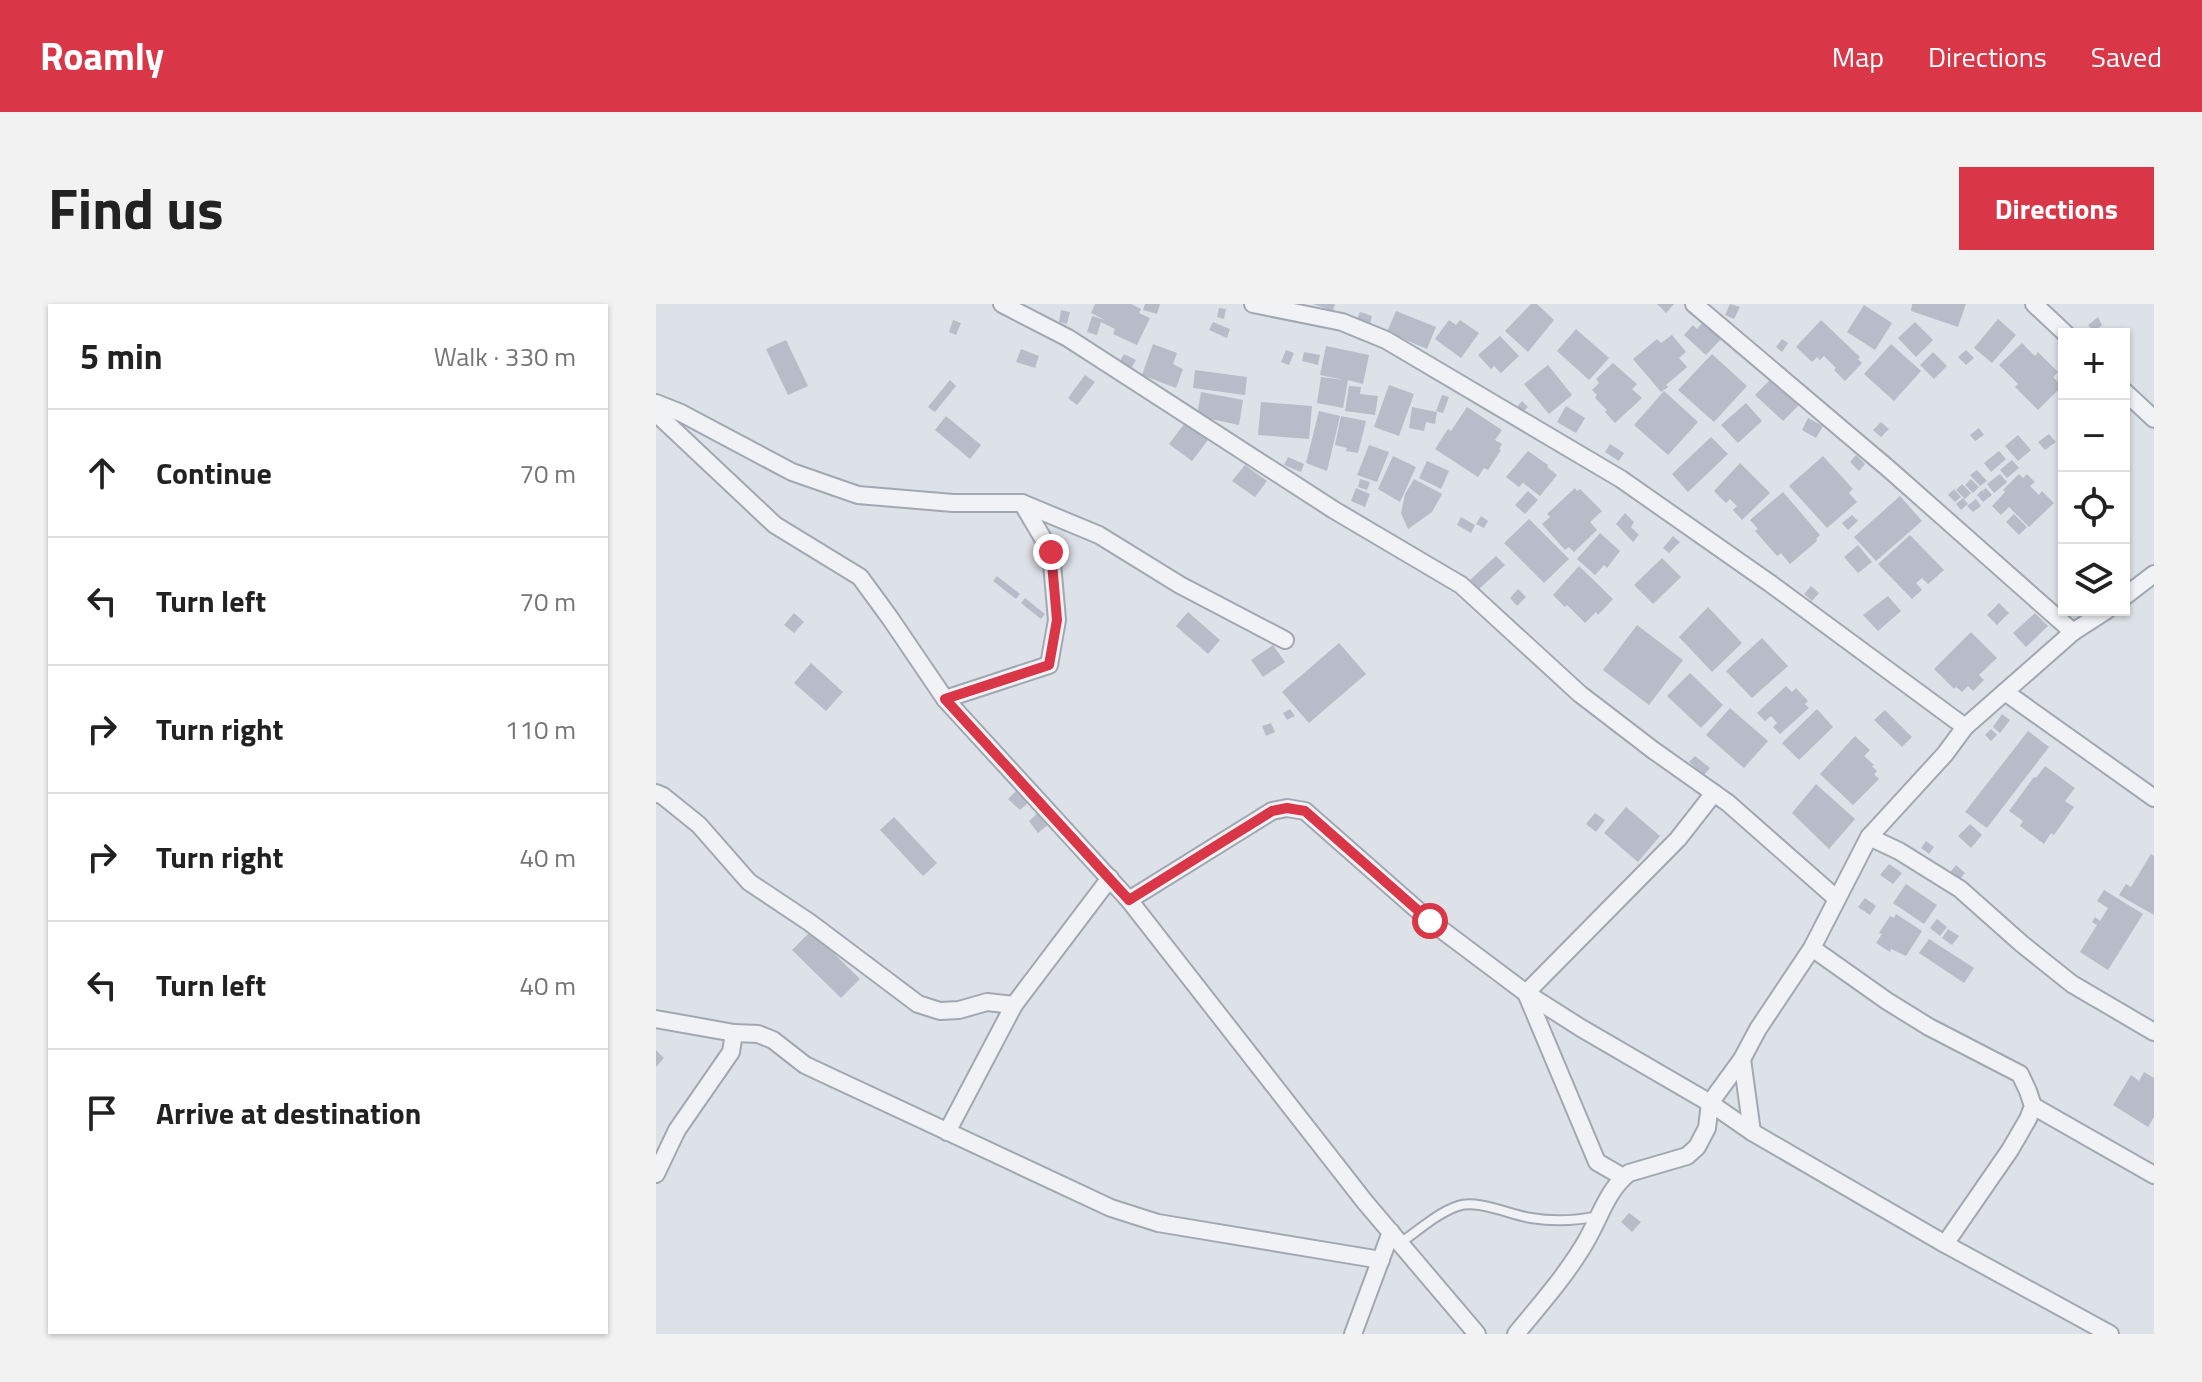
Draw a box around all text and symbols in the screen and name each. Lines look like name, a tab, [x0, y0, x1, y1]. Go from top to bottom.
text: Roamly	[40, 27, 164, 85]
text: Map	[1832, 35, 1884, 78]
text: Directions	[1928, 35, 2047, 78]
text: Saved	[2091, 35, 2162, 78]
text: Find us	[48, 166, 224, 251]
button: Directions	[1959, 167, 2154, 250]
map controls	[2058, 328, 2130, 616]
button: +	[2058, 328, 2130, 400]
text: 5 min	[80, 330, 163, 382]
text: Walk · 330 m	[434, 337, 576, 376]
button: −	[2058, 400, 2130, 472]
text: Continue	[156, 450, 272, 496]
icon: ahead	[80, 451, 124, 495]
text: 70 m	[519, 454, 576, 493]
button: locate	[2058, 472, 2130, 544]
route end	[1033, 534, 1069, 570]
button: layers	[2058, 544, 2130, 616]
text: Turn left	[156, 578, 266, 624]
icon: left	[80, 579, 124, 623]
text: 70 m	[519, 582, 576, 621]
text: Turn right	[156, 706, 284, 752]
icon: right	[80, 707, 124, 751]
text: 110 m	[505, 710, 576, 749]
text: Turn right	[156, 834, 284, 880]
icon: right	[80, 835, 124, 879]
text: 40 m	[519, 838, 576, 877]
route start	[1412, 903, 1448, 939]
text: Turn left	[156, 962, 266, 1008]
icon: left	[80, 963, 124, 1007]
text: 40 m	[519, 966, 576, 1005]
text: Arrive at destination	[156, 1090, 421, 1136]
icon: arrive	[80, 1091, 124, 1135]

